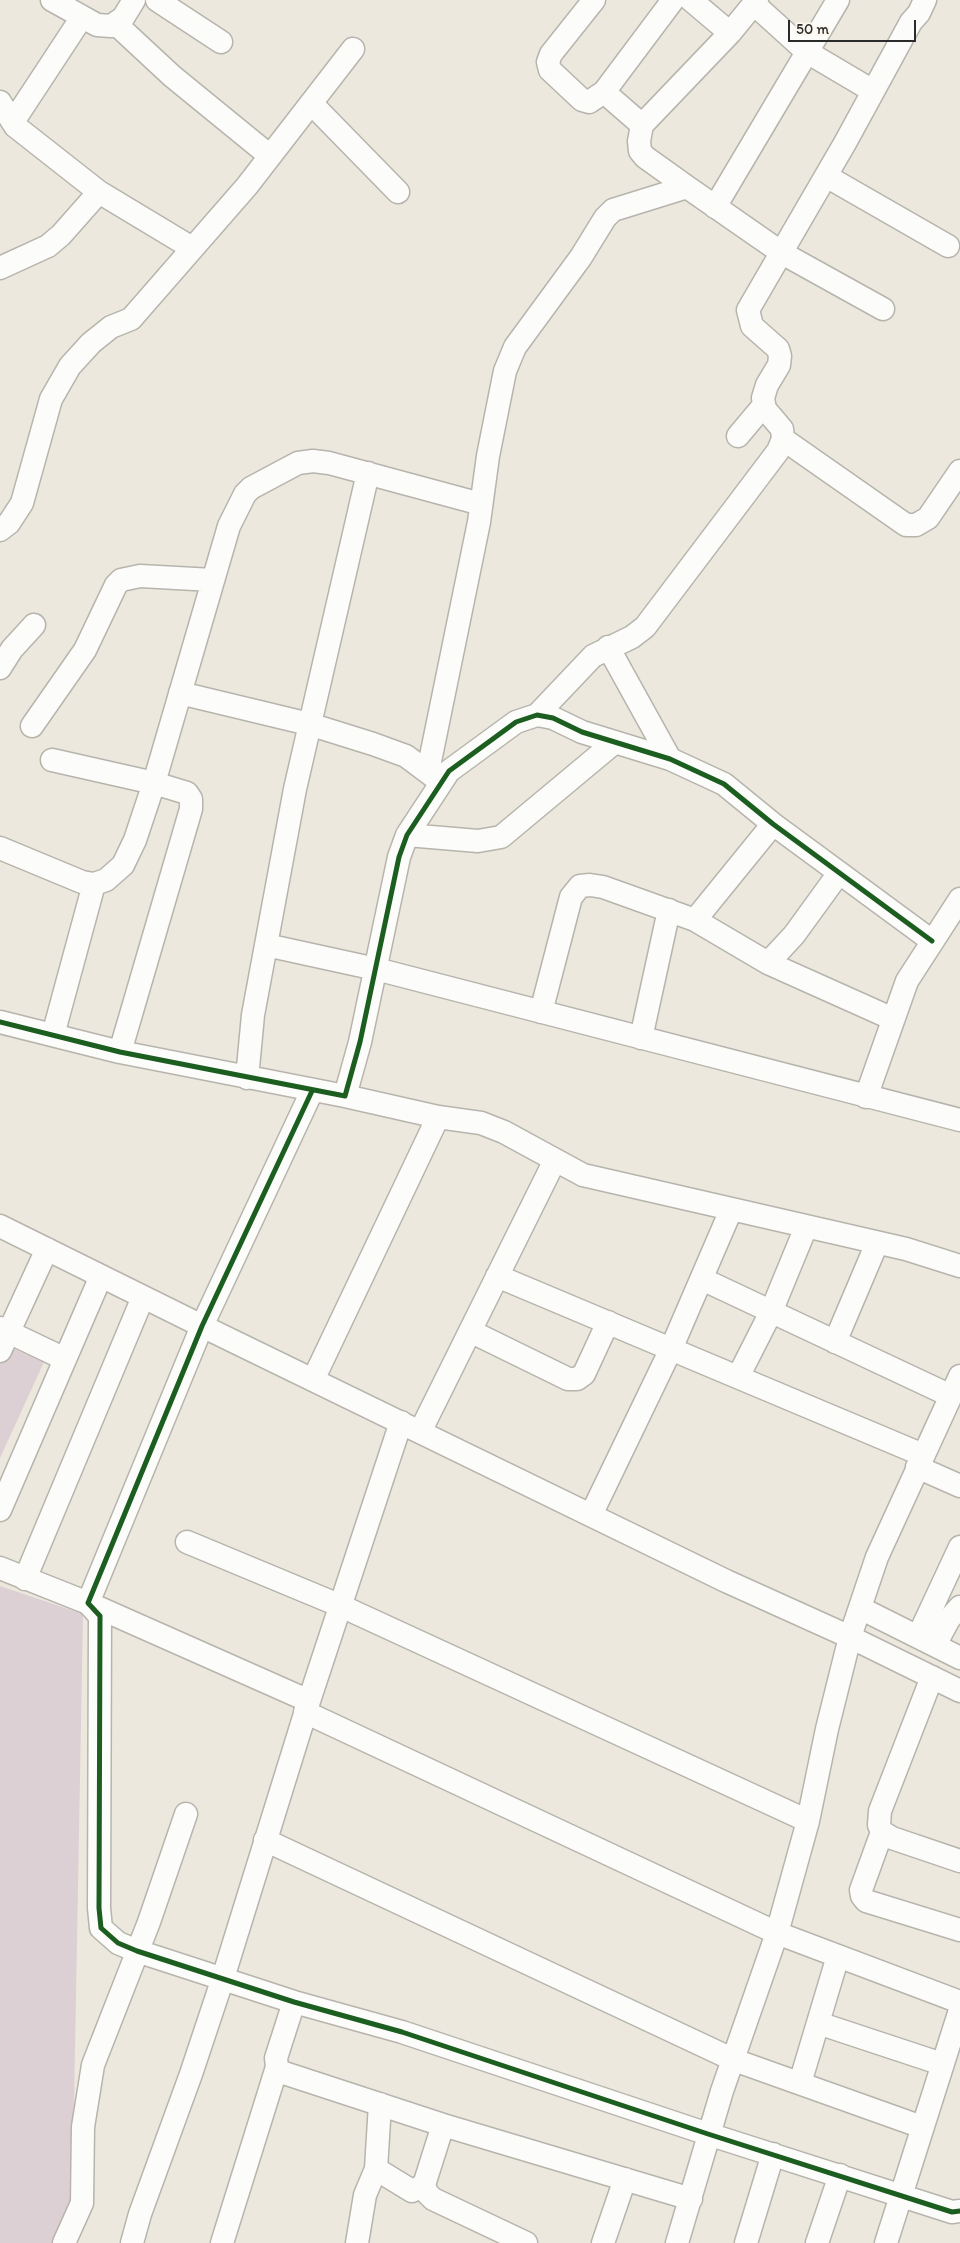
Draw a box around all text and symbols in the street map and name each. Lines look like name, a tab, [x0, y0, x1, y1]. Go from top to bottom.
scale bar	[790, 10, 918, 42]
text: 50 m	[796, 20, 829, 38]

